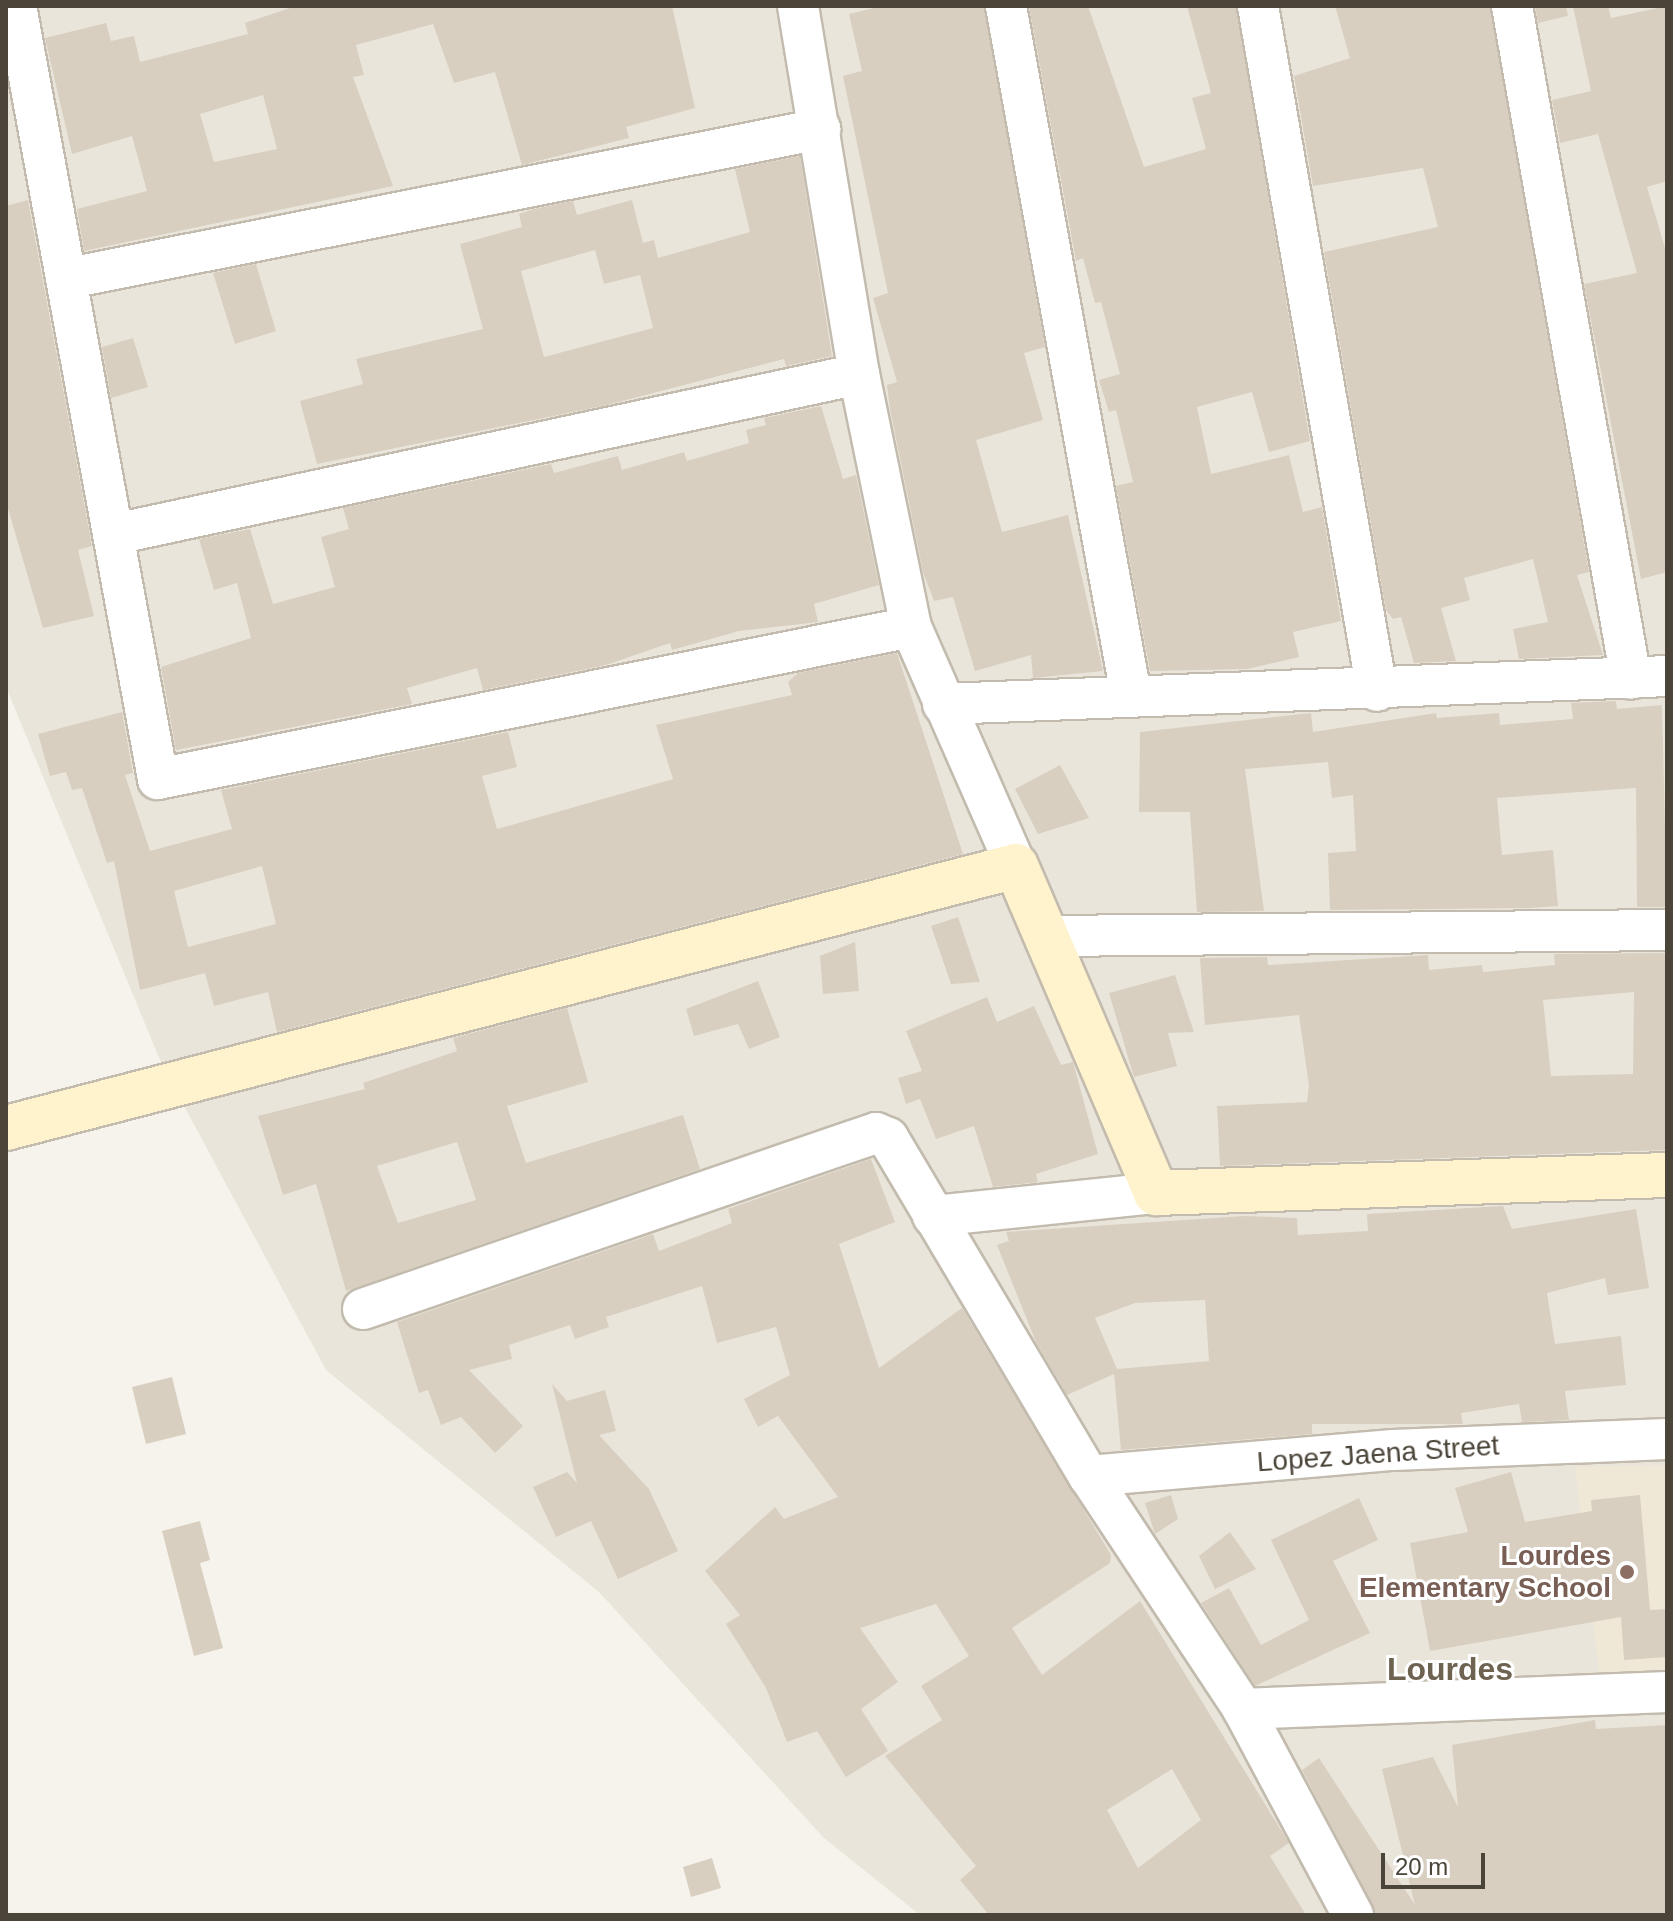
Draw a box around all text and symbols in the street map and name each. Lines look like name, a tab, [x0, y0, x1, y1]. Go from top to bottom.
street label: Lopez Jaena Street	[1256, 1429, 1500, 1479]
place label: Lourdes Elementary School	[1359, 1539, 1611, 1605]
marker: Lourdes Elementary School	[1618, 1563, 1636, 1581]
district label: Lourdes	[1387, 1650, 1513, 1688]
scale bar	[1385, 1837, 1489, 1887]
text: 20 m	[1395, 1853, 1448, 1880]

